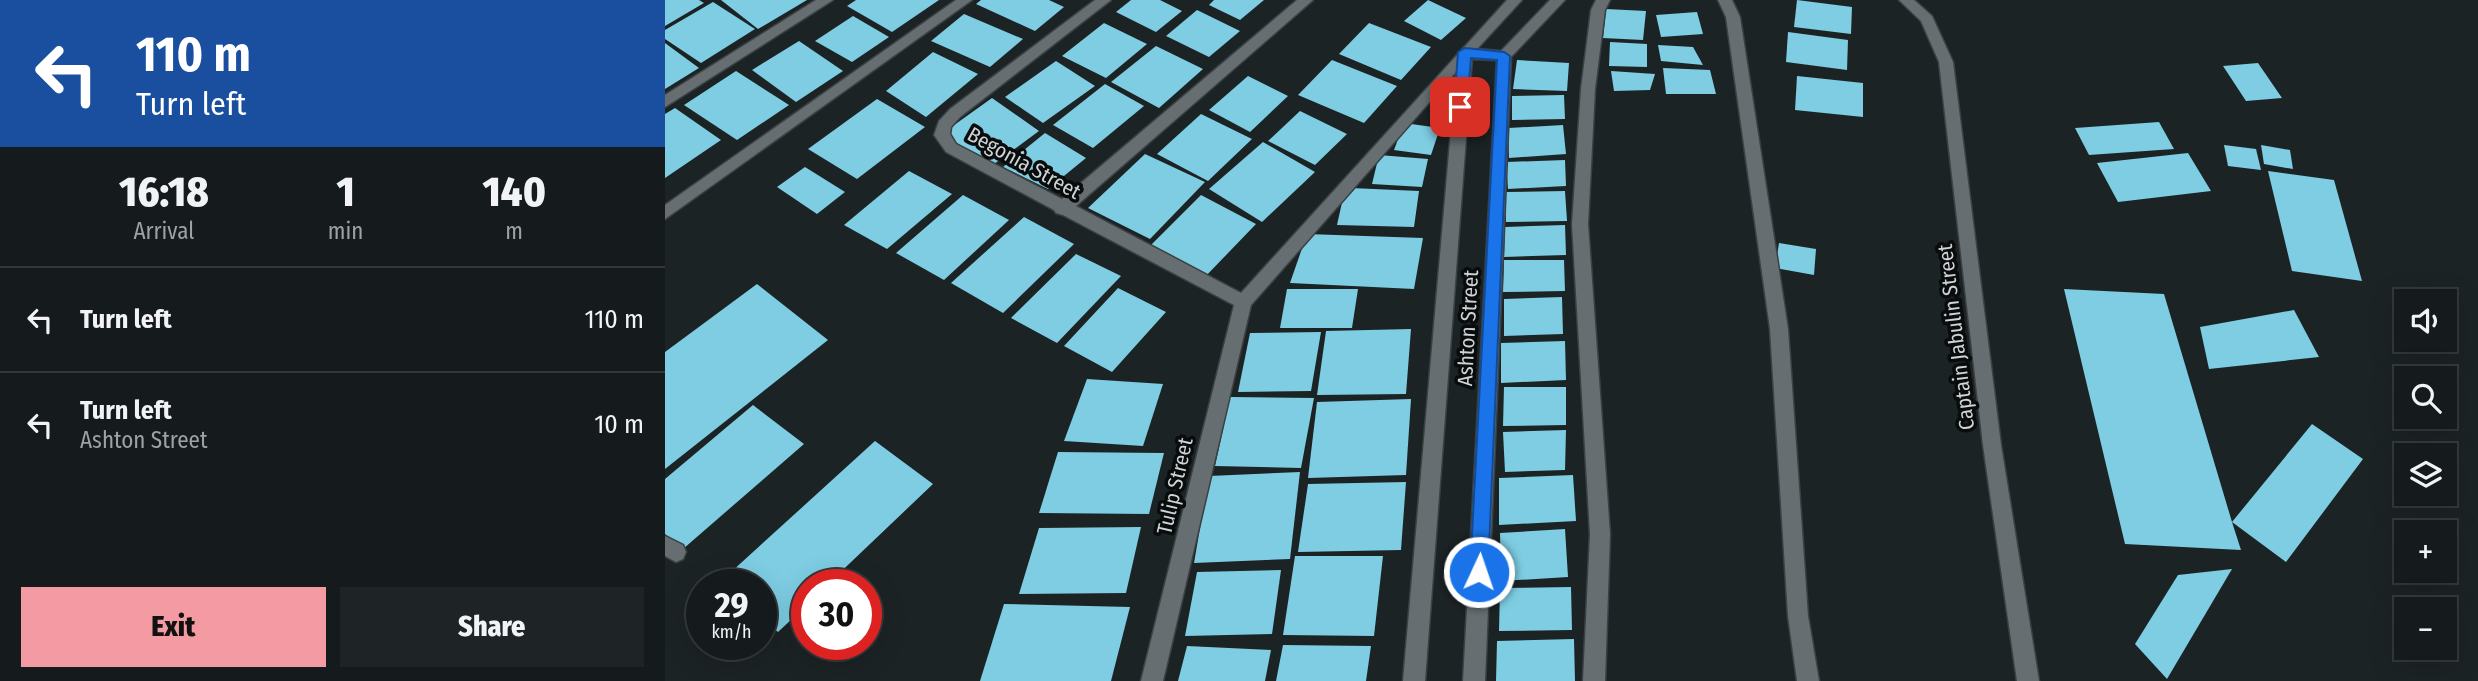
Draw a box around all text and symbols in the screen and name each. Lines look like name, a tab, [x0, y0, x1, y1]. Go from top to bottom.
text: 110 m	[136, 25, 251, 84]
icon: left	[21, 28, 112, 119]
pin	[1430, 77, 1490, 137]
text: Turn left	[136, 85, 246, 123]
icon: arrive	[1441, 88, 1479, 126]
street label: Begonia Street	[963, 121, 1085, 205]
text: 16:18	[119, 167, 209, 217]
text: 1	[336, 167, 355, 217]
text: 140	[482, 167, 546, 217]
text: Arrival	[133, 217, 194, 245]
text: min	[328, 217, 363, 245]
text: m	[505, 217, 523, 245]
street label: Captain Jabulin Street	[1932, 243, 1980, 431]
street label: Ashton Street	[1452, 269, 1484, 387]
map controls	[2394, 289, 2457, 660]
button: sound	[2394, 289, 2457, 352]
icon: left	[21, 301, 59, 339]
text: Turn left	[80, 304, 172, 335]
text: 110 m	[584, 304, 644, 335]
button: search	[2394, 366, 2457, 429]
text: Turn left	[80, 395, 172, 426]
icon: left	[21, 406, 59, 444]
text: 10 m	[594, 409, 644, 440]
text: Ashton Street	[80, 426, 207, 454]
street label: Tulip Street	[1151, 435, 1199, 537]
button: layers	[2394, 443, 2457, 506]
button: +	[2394, 520, 2457, 583]
position arrow	[1442, 535, 1516, 609]
speed limit sign: 30	[791, 569, 882, 660]
text: 29	[714, 584, 749, 626]
button: Exit	[21, 587, 326, 667]
button: Share	[340, 587, 644, 667]
button: −	[2394, 597, 2457, 660]
text: km/h	[711, 621, 752, 643]

